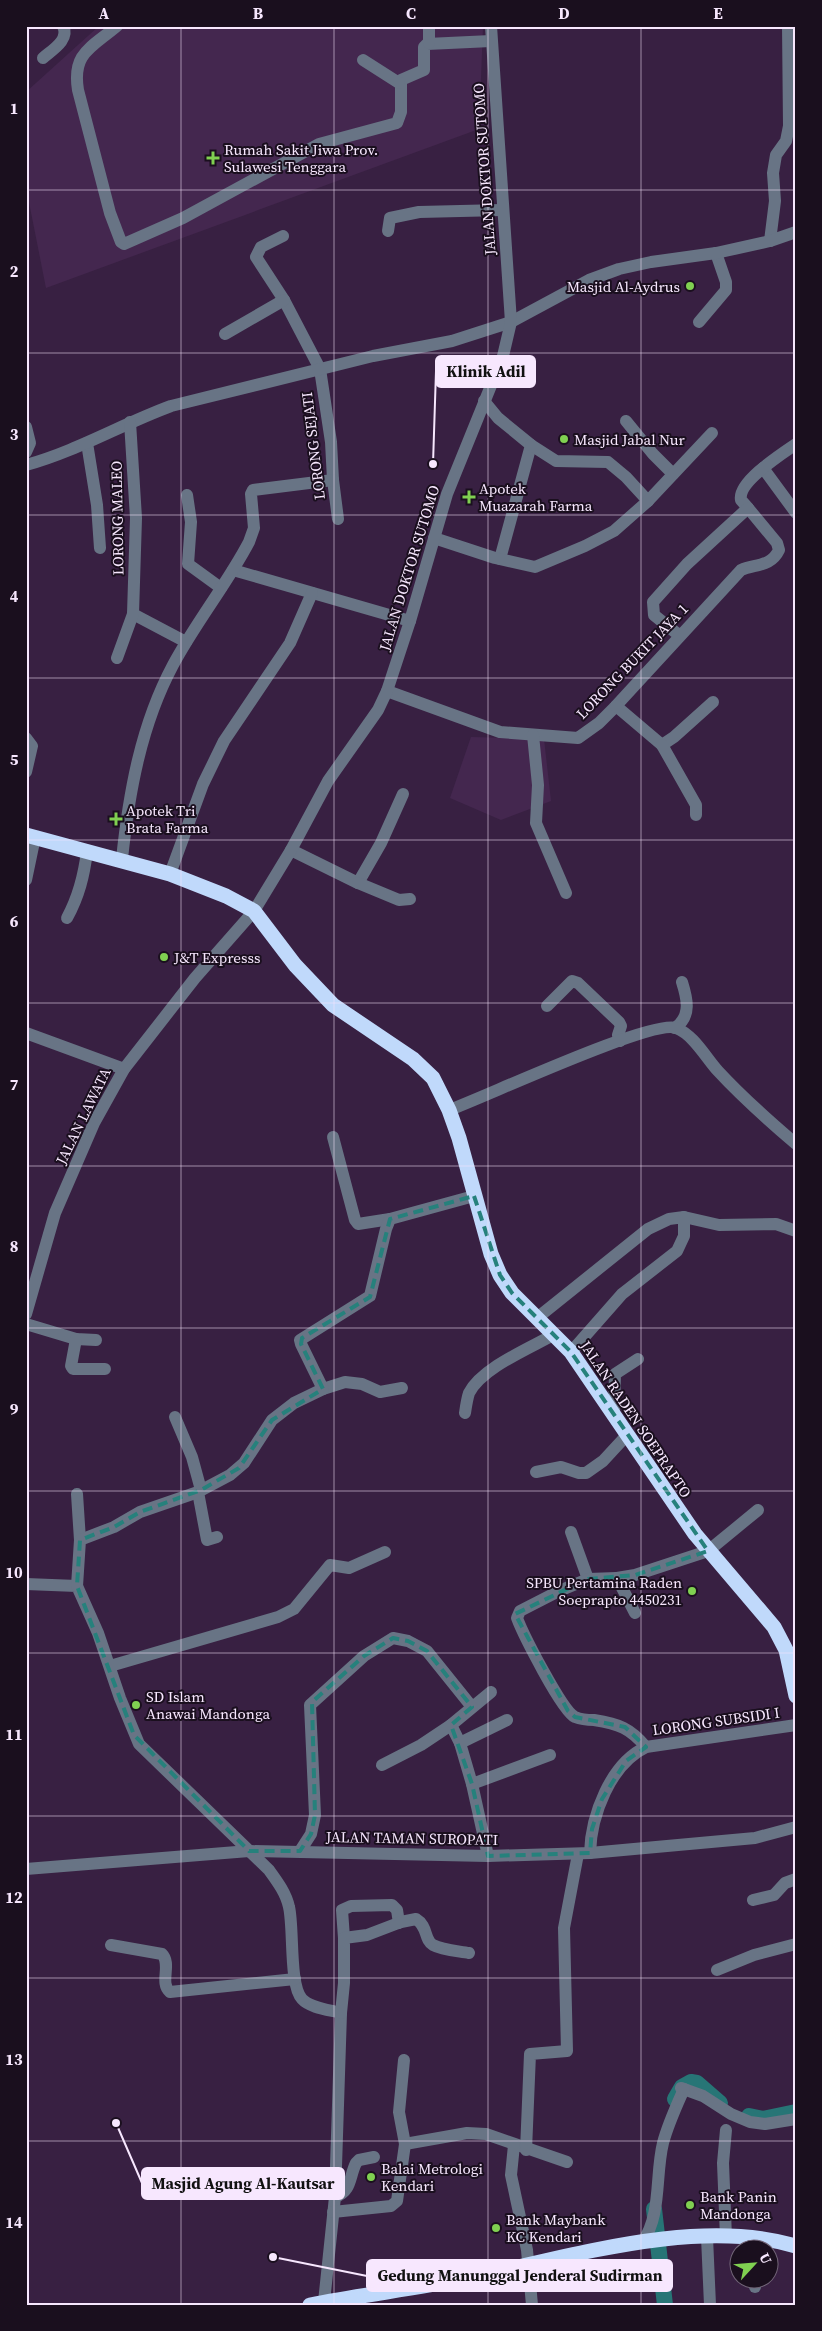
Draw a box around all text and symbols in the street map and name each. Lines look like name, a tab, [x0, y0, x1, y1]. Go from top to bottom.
text: A	[99, 2, 110, 24]
text: B	[253, 2, 264, 24]
text: C	[406, 2, 416, 24]
text: D	[558, 2, 570, 24]
text: E	[713, 2, 723, 24]
street label: JALAN DOKTOR SUTOMO	[468, 82, 501, 257]
text: 1	[10, 97, 18, 119]
place label: Rumah Sakit Jiwa Prov. Sulawesi Tenggara	[224, 139, 378, 177]
marker: Rumah Sakit Jiwa Prov. Sulawesi Tenggara	[206, 151, 220, 165]
text: 2	[10, 260, 19, 282]
place label: Masjid Al-Aydrus	[567, 276, 680, 297]
marker: Masjid Al-Aydrus	[684, 280, 696, 292]
callout: Klinik Adil	[436, 356, 535, 387]
text: Klinik Adil	[446, 360, 526, 382]
street label: LORONG SEJATI	[296, 391, 330, 501]
text: 3	[10, 423, 19, 445]
place label: Masjid Jabal Nur	[574, 429, 686, 450]
marker: Masjid Jabal Nur	[558, 433, 570, 445]
street label: LORONG MALEO	[106, 460, 128, 576]
place label: Apotek Muazarah Farma	[479, 478, 593, 516]
street label: JALAN DOKTOR SUTOMO	[373, 482, 444, 655]
marker: Apotek Muazarah Farma	[463, 491, 475, 503]
text: 4	[10, 585, 19, 607]
street label: LORONG BUKIT JAYA 1	[571, 599, 693, 723]
text: 5	[10, 748, 19, 770]
place label: Apotek Tri Brata Farma	[126, 800, 209, 838]
marker: Apotek Tri Brata Farma	[110, 813, 122, 825]
text: 6	[10, 910, 19, 932]
place label: J&T Expresss	[173, 947, 261, 968]
marker: J&T Expresss	[158, 951, 170, 963]
street label: JALAN LAWATA	[50, 1064, 116, 1169]
text: 7	[10, 1073, 19, 1095]
text: 8	[10, 1235, 18, 1257]
street label: JALAN RADEN SOEPRAPTO	[575, 1335, 697, 1502]
text: 9	[10, 1398, 19, 1420]
text: 10	[5, 1561, 23, 1583]
place label: SPBU Pertamina Raden Soeprapto 4450231	[526, 1572, 682, 1610]
marker: SPBU Pertamina Raden Soeprapto 4450231	[686, 1585, 698, 1597]
place label: SD Islam Anawai Mandonga	[146, 1686, 270, 1724]
marker: SD Islam Anawai Mandonga	[130, 1699, 142, 1711]
street label: LORONG SUBSIDI I	[651, 1702, 781, 1740]
text: 11	[5, 1723, 23, 1745]
street label: JALAN TAMAN SUROPATI	[325, 1826, 498, 1850]
text: 12	[5, 1886, 23, 1908]
text: 13	[5, 2048, 23, 2070]
place label: Balai Metrologi Kendari	[381, 2158, 483, 2196]
callout: Masjid Agung Al-Kautsar	[142, 2168, 344, 2199]
marker: Balai Metrologi Kendari	[365, 2171, 377, 2183]
text: Masjid Agung Al-Kautsar	[152, 2172, 335, 2194]
place label: Bank Panin Mandonga	[700, 2186, 777, 2224]
marker: Bank Panin Mandonga	[684, 2199, 696, 2211]
place label: Bank Maybank KC Kendari	[506, 2209, 606, 2247]
text: 14	[5, 2211, 23, 2233]
marker: Bank Maybank KC Kendari	[490, 2222, 502, 2234]
north arrow	[730, 2238, 780, 2288]
text: U	[754, 2249, 777, 2267]
callout: Gedung Manunggal Jenderal Sudirman	[367, 2260, 672, 2291]
text: Gedung Manunggal Jenderal Sudirman	[377, 2264, 663, 2286]

